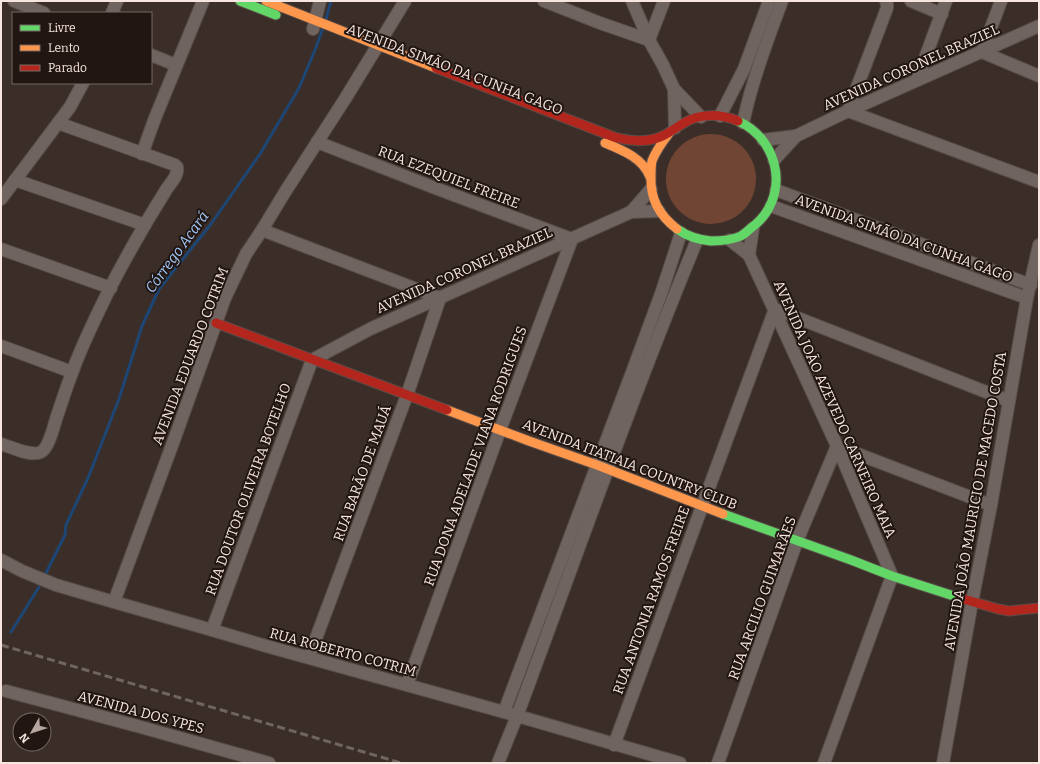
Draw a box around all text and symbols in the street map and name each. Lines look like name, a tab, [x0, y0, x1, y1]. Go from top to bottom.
legend	[12, 12, 152, 84]
street label: AVENIDA SIMÃO DA CUNHA GAGO	[344, 20, 565, 119]
text: Livre	[48, 21, 76, 35]
street label: AVENIDA CORONEL BRAZIEL	[820, 21, 1002, 114]
text: Lento	[48, 41, 80, 55]
text: Parado	[48, 61, 87, 75]
street label: RUA EZEQUIEL FREIRE	[376, 143, 522, 212]
street label: AVENIDA SIMÃO DA CUNHA GAGO	[793, 191, 1015, 286]
water label: Córrego Acará	[141, 208, 213, 296]
street label: AVENIDA CORONEL BRAZIEL	[373, 224, 555, 317]
street label: AVENIDA EDUARDO COTRIM	[149, 265, 232, 447]
street label: AVENIDA JOÃO AZEVEDO CARNEIRO MAIA	[770, 278, 899, 541]
street label: RUA DONA ADELAIDE VIANA RODRIGUES	[420, 324, 531, 588]
street label: AVENIDA JOÃO MAURICIO DE MACEDO COSTA	[941, 350, 1010, 652]
street label: RUA DOUTOR OLIVEIRA BOTELHO	[202, 381, 295, 598]
street label: RUA BARÃO DE MAUÁ	[329, 402, 395, 544]
street label: AVENIDA ITATIAIA COUNTRY CLUB	[520, 416, 740, 513]
street label: RUA ANTONIA RAMOS FREIRE	[609, 504, 693, 697]
street label: RUA ARCILIO GUIMARÃES	[725, 514, 800, 682]
street label: RUA ROBERTO COTRIM	[268, 625, 418, 680]
street label: AVENIDA DOS YPES	[76, 687, 206, 738]
north arrow	[12, 712, 52, 752]
text: N	[17, 730, 32, 745]

